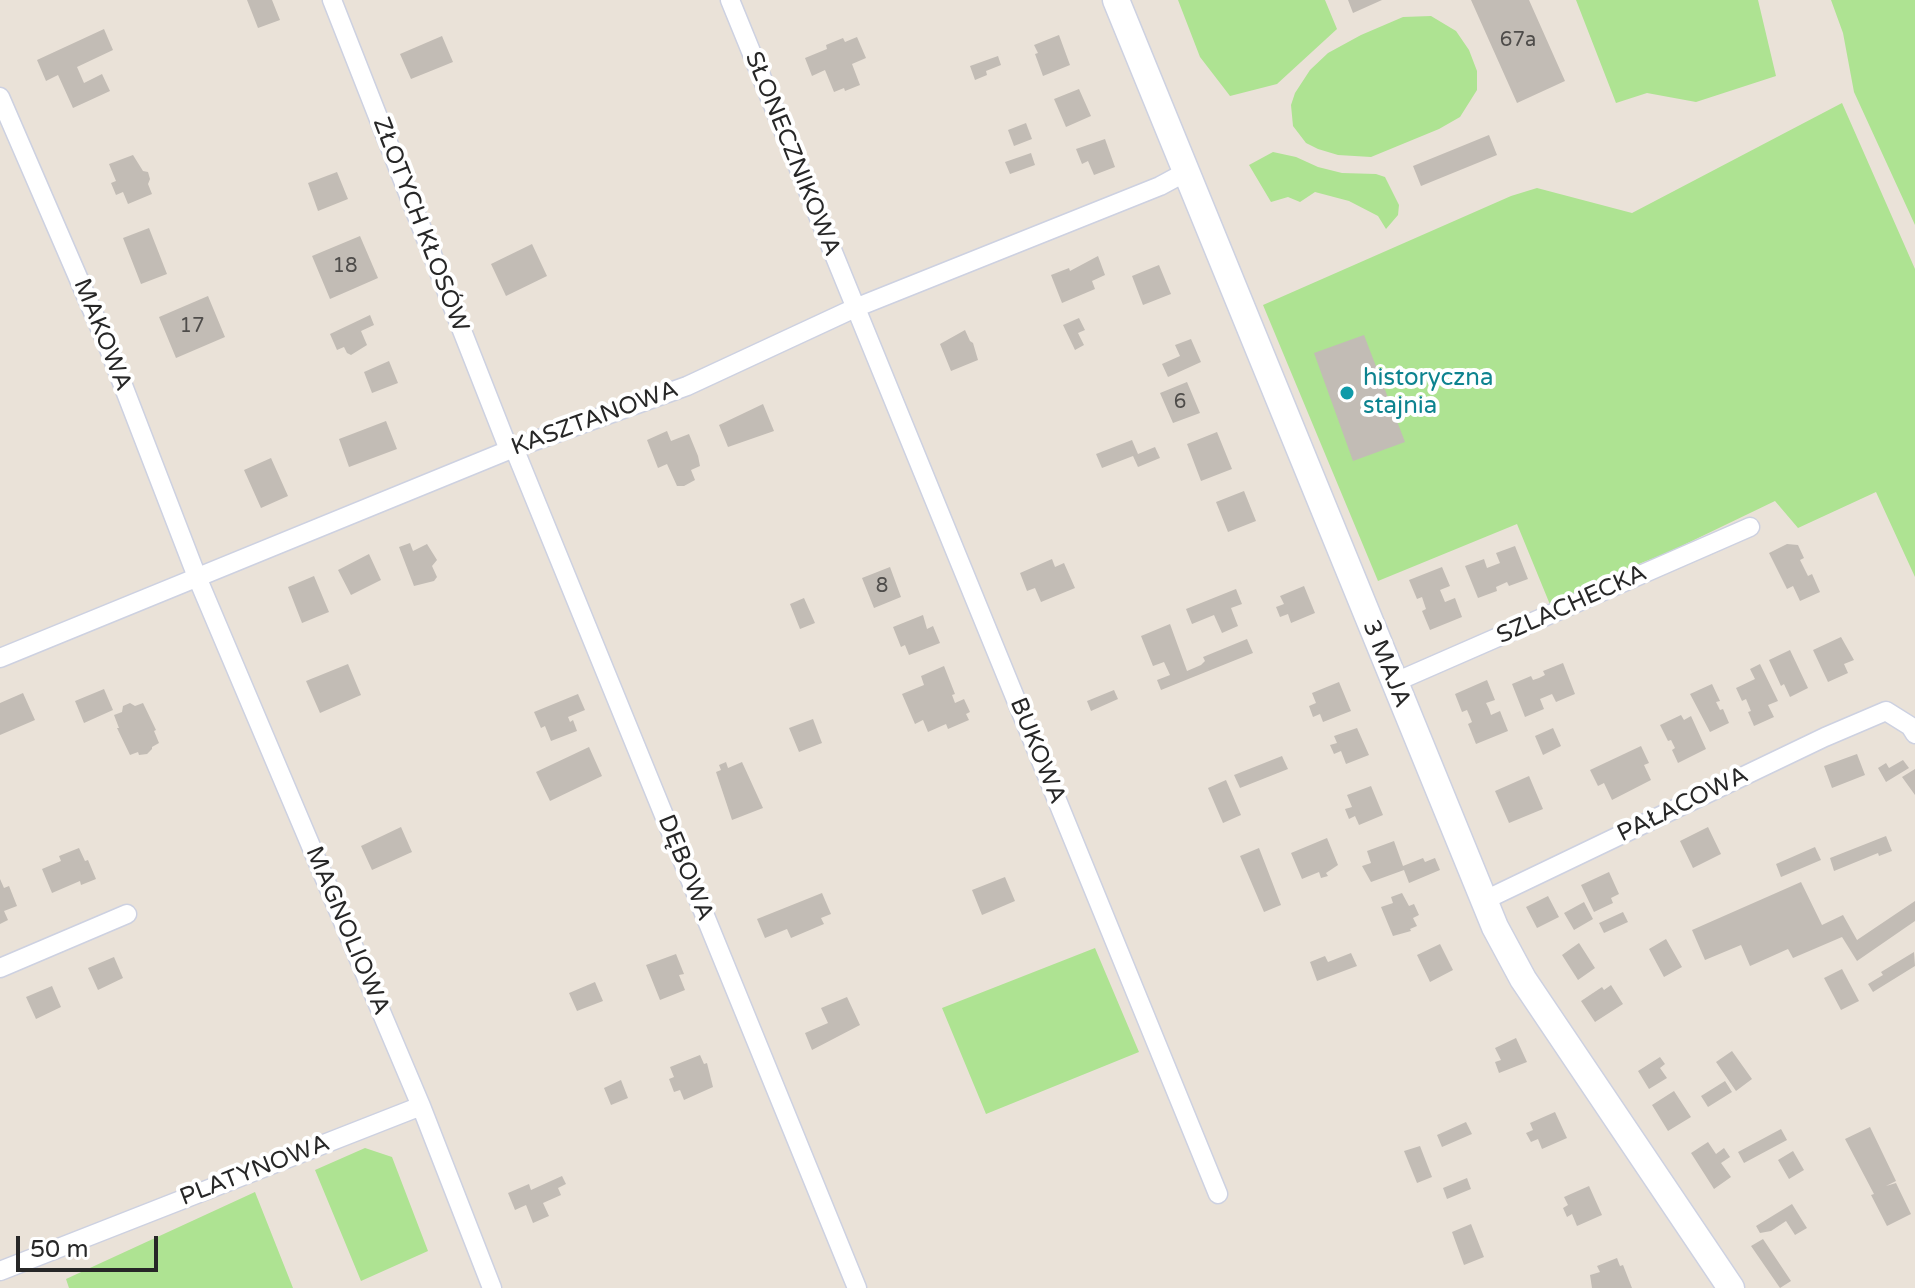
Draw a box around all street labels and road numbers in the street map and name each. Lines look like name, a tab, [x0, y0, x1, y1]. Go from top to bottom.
street label: SŁONECZNIKOWA	[738, 48, 846, 260]
street label: ZŁOTYCH KŁOSÓW	[366, 114, 474, 336]
street label: MAKOWA	[67, 275, 137, 395]
street label: KASZTANOWA	[508, 375, 682, 463]
street label: SZLACHECKA	[1493, 559, 1651, 651]
street label: 3 MAJA	[1356, 616, 1416, 712]
street label: BUKOWA	[1003, 694, 1071, 808]
street label: PAŁACOWA	[1613, 761, 1753, 849]
street label: DĘBOWA	[651, 811, 719, 925]
street label: MAGNOLIOWA	[299, 843, 395, 1019]
street label: PLATYNOWA	[176, 1129, 334, 1213]

